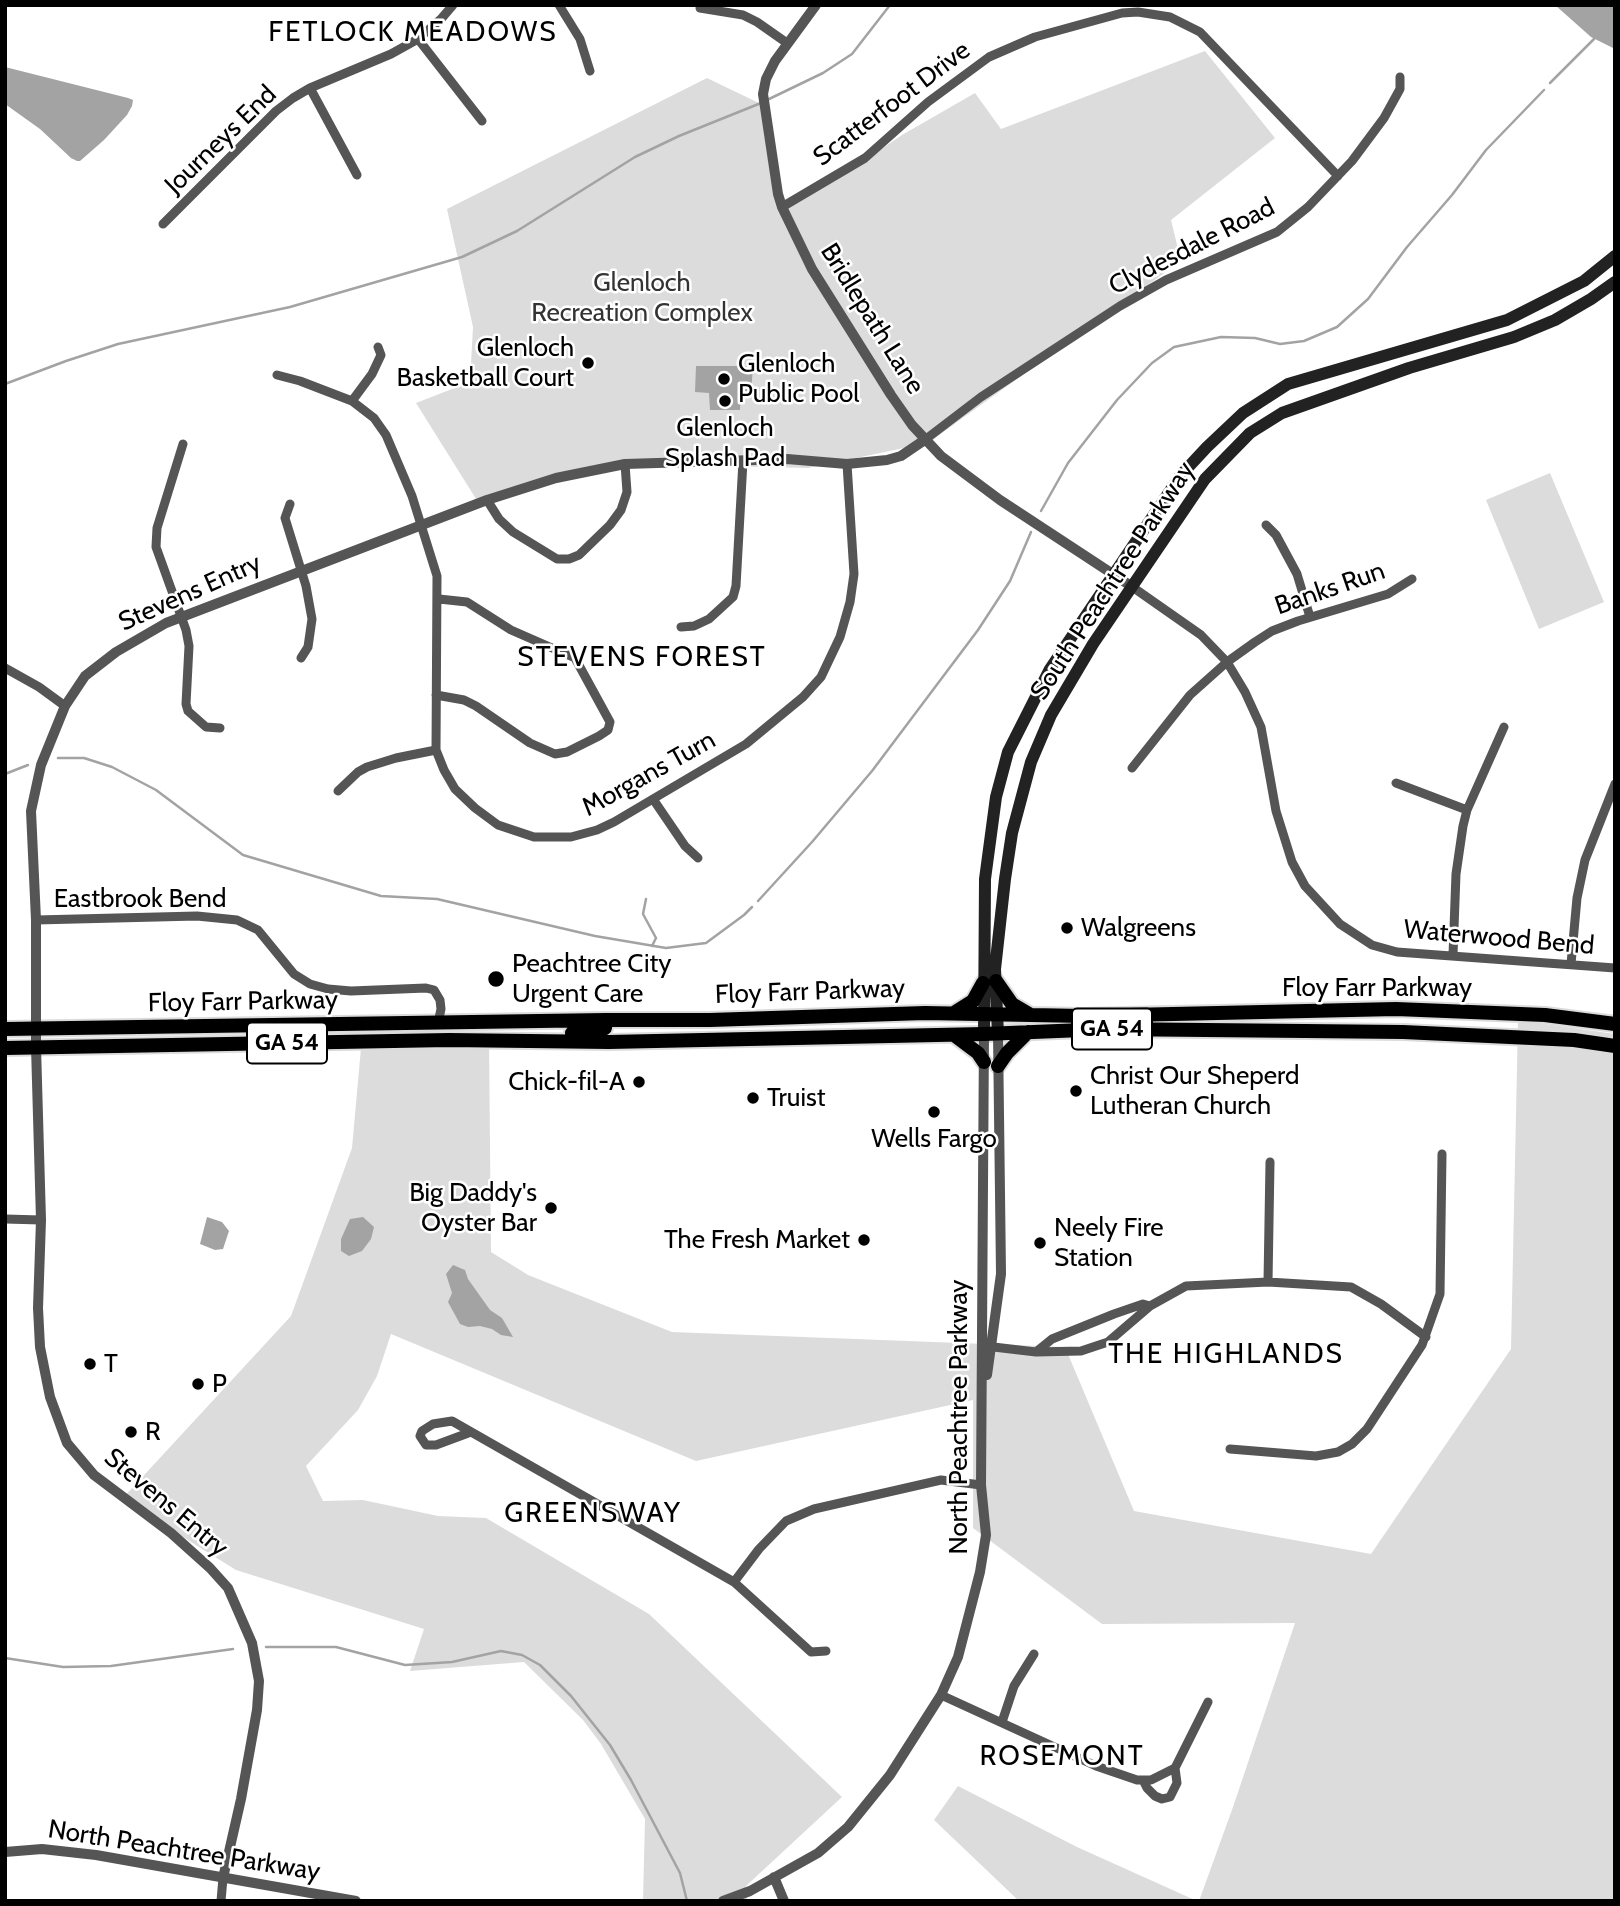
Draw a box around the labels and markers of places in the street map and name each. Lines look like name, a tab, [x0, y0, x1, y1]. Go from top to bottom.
place label: Glenloch Basketball Court	[396, 332, 574, 394]
place label: Glenloch Public Pool	[738, 348, 859, 410]
marker: Glenloch Basketball Court	[580, 355, 596, 371]
marker: Glenloch Public Pool	[716, 371, 732, 387]
marker: Glenloch Splash Pad	[717, 393, 733, 409]
place label: Glenloch Splash Pad	[665, 412, 785, 474]
place label: Walgreens	[1081, 912, 1196, 944]
marker: Walgreens	[1059, 920, 1075, 936]
place label: Peachtree City Urgent Care	[512, 948, 671, 1010]
marker: Peachtree City Urgent Care	[486, 969, 506, 989]
place label: Christ Our Sheperd Lutheran Church	[1090, 1060, 1299, 1122]
place label: Chick-fil-A	[508, 1066, 625, 1098]
marker: Chick-fil-A	[631, 1074, 647, 1090]
place label: Truist	[767, 1082, 825, 1114]
marker: Christ Our Sheperd Lutheran Church	[1068, 1083, 1084, 1099]
marker: Truist	[745, 1090, 761, 1106]
marker: Wells Fargo	[926, 1104, 942, 1120]
place label: Wells Fargo	[871, 1123, 997, 1155]
place label: Big Daddy's Oyster Bar	[409, 1177, 537, 1238]
marker: Big Daddy's Oyster Bar	[543, 1200, 559, 1216]
place label: Neely Fire Station	[1054, 1212, 1164, 1274]
place label: The Fresh Market	[664, 1224, 850, 1256]
marker: The Fresh Market	[856, 1232, 872, 1248]
marker: Neely Fire Station	[1032, 1235, 1048, 1251]
place label: T	[104, 1348, 118, 1380]
marker: T	[82, 1356, 98, 1372]
place label: P	[212, 1368, 227, 1400]
marker: P	[190, 1376, 206, 1392]
place label: R	[145, 1416, 161, 1448]
marker: R	[123, 1424, 139, 1440]

